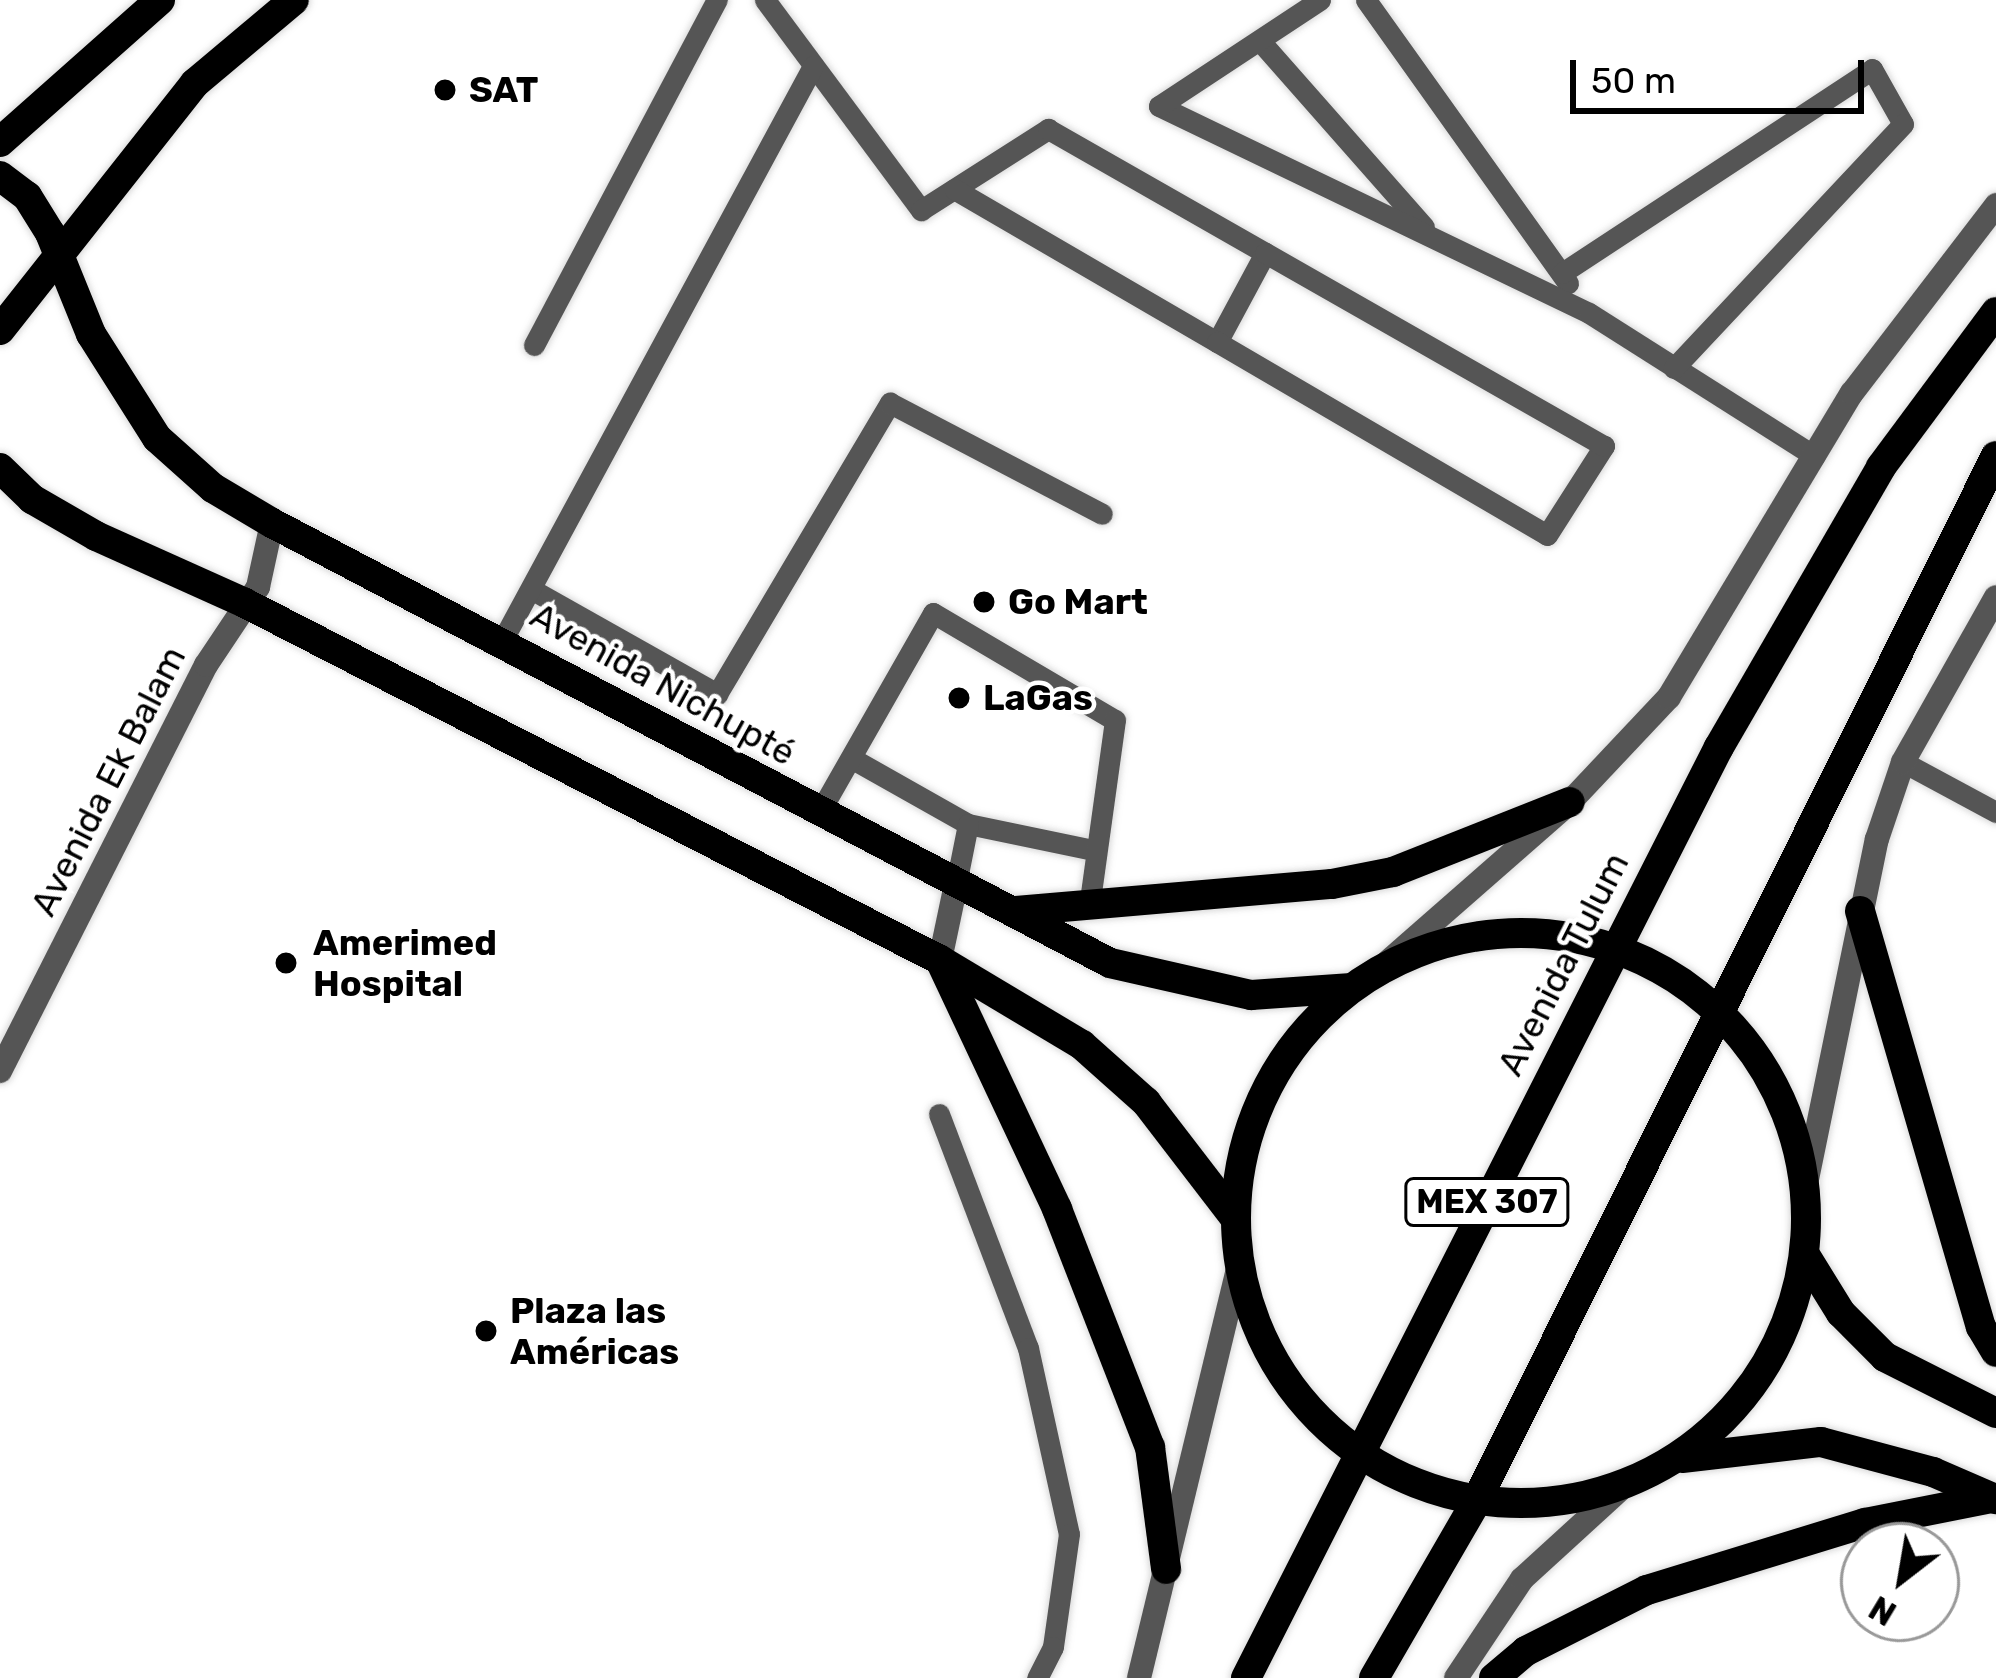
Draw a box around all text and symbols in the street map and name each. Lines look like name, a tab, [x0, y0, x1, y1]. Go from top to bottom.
scale bar	[1576, 36, 1870, 110]
text: 50 m	[1591, 59, 1676, 102]
place label: SAT	[469, 68, 538, 112]
marker: SAT	[432, 77, 458, 103]
place label: Go Mart	[1008, 580, 1148, 624]
marker: Go Mart	[971, 589, 997, 615]
street label: Avenida Nichupté	[523, 593, 803, 775]
street label: Avenida Ek Balam	[21, 639, 195, 923]
place label: LaGas	[983, 676, 1093, 720]
marker: LaGas	[946, 685, 972, 711]
street label: Avenida Tulum	[1488, 845, 1638, 1083]
place label: Amerimed Hospital	[313, 920, 497, 1005]
marker: Amerimed Hospital	[270, 947, 302, 979]
road number: MEX 307	[1403, 1175, 1571, 1229]
place label: Plaza las Américas	[510, 1288, 679, 1373]
marker: Plaza las Américas	[473, 1318, 499, 1344]
north arrow	[1840, 1522, 1960, 1642]
text: N	[1863, 1588, 1903, 1634]

